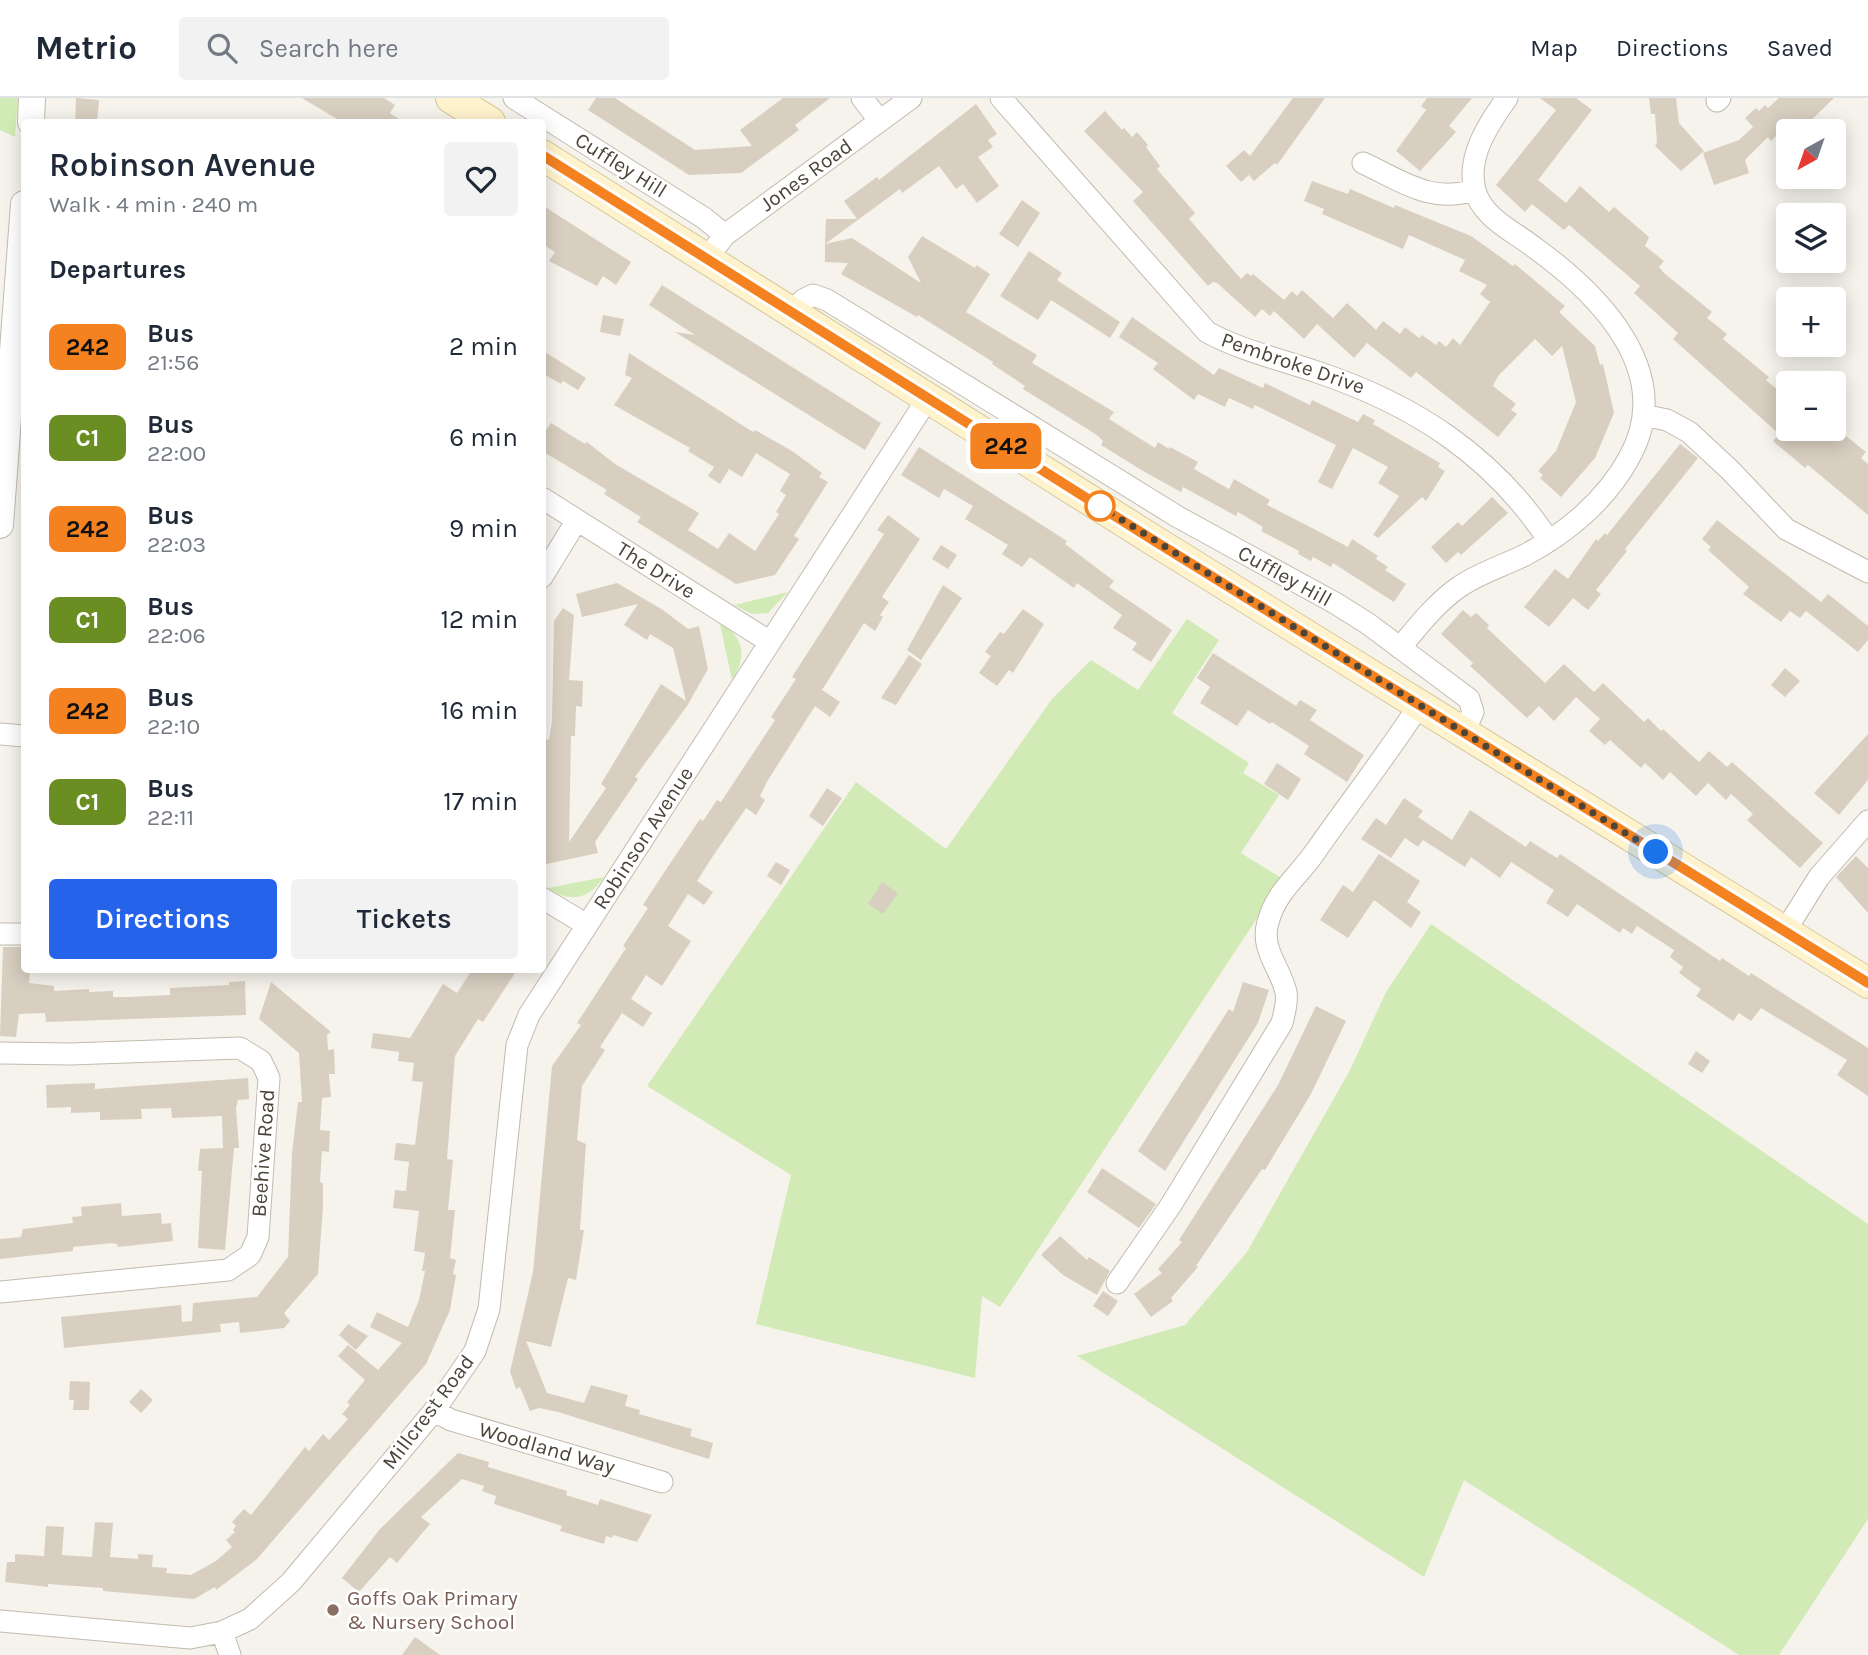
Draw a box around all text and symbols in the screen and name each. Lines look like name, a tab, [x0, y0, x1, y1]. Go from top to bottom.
search box	[179, 17, 669, 80]
text: Metrio	[35, 29, 137, 67]
icon: search	[203, 29, 241, 67]
text: Search here	[259, 33, 399, 64]
text: Map	[1530, 34, 1578, 62]
text: Directions	[1616, 34, 1729, 62]
text: Saved	[1767, 34, 1833, 62]
north arrow	[1776, 119, 1846, 189]
map controls	[1776, 119, 1846, 441]
street label: Cuffley Hill	[571, 127, 671, 203]
street label: Jones Road	[755, 134, 857, 216]
button: heart	[444, 142, 518, 216]
text: Robinson Avenue	[49, 146, 316, 184]
text: Walk · 4 min · 240 m	[49, 191, 258, 218]
button: layers	[1776, 203, 1846, 273]
text: Departures	[49, 254, 186, 285]
button: +	[1776, 287, 1846, 357]
text: Bus	[147, 318, 194, 349]
street label: Pembroke Drive	[1218, 327, 1368, 399]
text: 2 min	[449, 331, 518, 362]
text: 242	[66, 333, 109, 361]
text: 21:56	[147, 349, 199, 376]
button: −	[1776, 371, 1846, 441]
text: Bus	[147, 409, 194, 440]
text: 6 min	[449, 422, 518, 453]
line badge: 242	[966, 423, 1046, 469]
text: C1	[76, 424, 99, 452]
text: 242	[984, 432, 1028, 460]
text: 22:00	[147, 440, 206, 467]
unlabelled marker	[1085, 491, 1115, 521]
text: Bus	[147, 500, 194, 531]
text: 9 min	[449, 513, 518, 544]
text: 242	[66, 515, 109, 543]
text: 22:03	[147, 531, 206, 558]
street label: The Drive	[612, 537, 700, 603]
street label: Cuffley Hill	[1234, 540, 1336, 612]
text: Bus	[147, 591, 194, 622]
text: 12 min	[440, 604, 518, 635]
text: C1	[76, 606, 99, 634]
text: 22:06	[147, 622, 206, 649]
text: Bus	[147, 682, 194, 713]
text: 16 min	[441, 695, 518, 726]
text: 242	[66, 697, 109, 725]
text: 22:10	[147, 713, 200, 740]
street label: Robinson Avenue	[588, 762, 698, 914]
text: Bus	[147, 773, 194, 804]
text: 17 min	[443, 786, 518, 817]
text: C1	[76, 788, 99, 816]
text: 22:11	[147, 804, 194, 831]
your location	[1638, 834, 1673, 869]
button: Directions	[49, 879, 277, 959]
button: Tickets	[291, 879, 518, 959]
street label: Beehive Road	[247, 1088, 279, 1218]
street label: Millcrest Road	[377, 1350, 479, 1474]
street label: Woodland Way	[476, 1417, 618, 1479]
place label: Goffs Oak Primary & Nursery School	[347, 1586, 518, 1634]
marker: Goffs Oak Primary & Nursery School	[325, 1602, 341, 1618]

